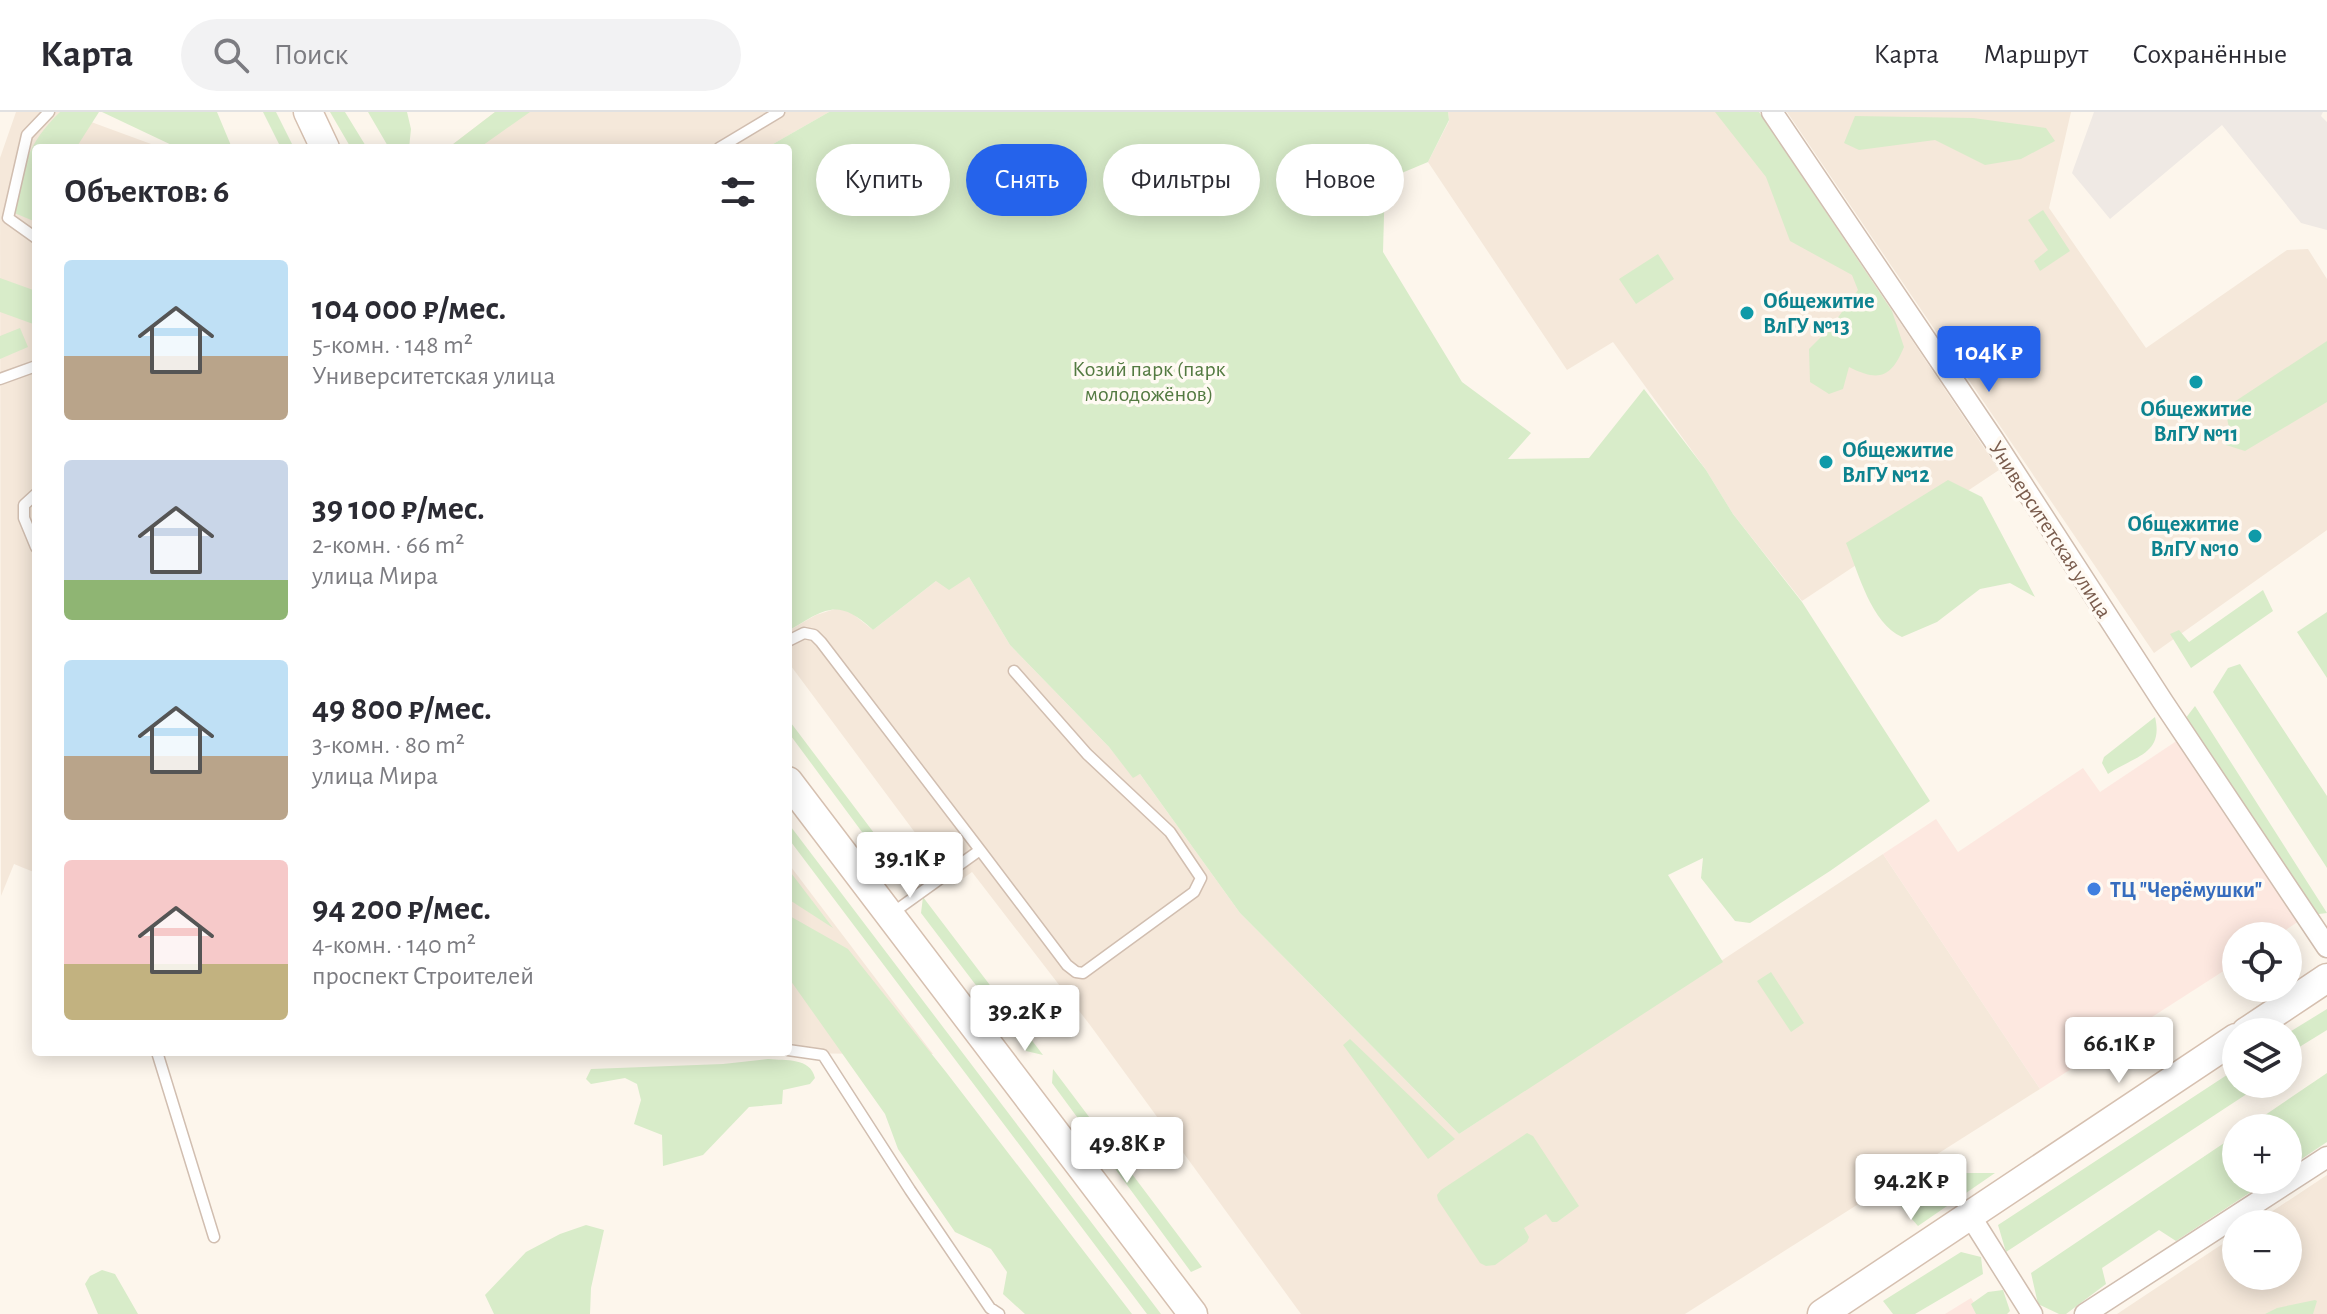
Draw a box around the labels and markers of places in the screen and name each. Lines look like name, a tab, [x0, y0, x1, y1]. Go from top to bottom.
place label: Общежитие ВлГУ №13	[1763, 290, 1875, 337]
marker: Общежитие ВлГУ №13	[1738, 304, 1756, 322]
pin: 104K ₽	[1924, 326, 2054, 394]
marker: Общежитие ВлГУ №11	[2187, 373, 2205, 391]
place label: Общежитие ВлГУ №11	[2140, 398, 2252, 445]
place label: Общежитие ВлГУ №12	[1842, 439, 1954, 486]
marker: Общежитие ВлГУ №12	[1817, 453, 1835, 471]
place label: Общежитие ВлГУ №10	[2127, 513, 2239, 560]
marker: Общежитие ВлГУ №10	[2246, 527, 2264, 545]
pin: 39.1K ₽	[836, 832, 984, 900]
place label: ТЦ "Черёмушки"	[2110, 879, 2262, 902]
marker: ТЦ "Черёмушки"	[2085, 880, 2103, 898]
pin: 39.2K ₽	[951, 985, 1099, 1053]
pin: 66.1K ₽	[2045, 1017, 2193, 1085]
pin: 49.8K ₽	[1053, 1117, 1201, 1185]
pin: 94.2K ₽	[1837, 1154, 1985, 1222]

